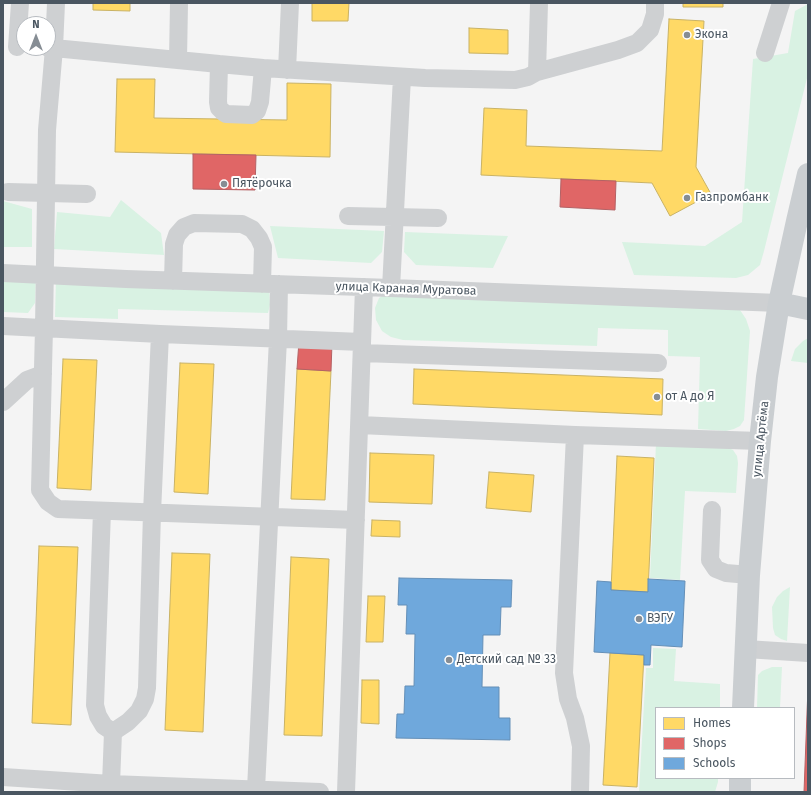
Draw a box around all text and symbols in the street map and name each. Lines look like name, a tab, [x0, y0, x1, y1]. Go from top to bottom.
north arrow	[16, 16, 56, 56]
text: N	[32, 18, 40, 31]
place label: Экона	[695, 28, 728, 42]
marker: Экона	[682, 30, 692, 40]
place label: Пятёрочка	[232, 177, 292, 191]
marker: Пятёрочка	[219, 179, 229, 189]
place label: Газпромбанк	[695, 191, 768, 205]
marker: Газпромбанк	[682, 193, 692, 203]
street label: улица Караная Муратова	[335, 279, 477, 299]
place label: от А до Я	[665, 390, 714, 404]
marker: от А до Я	[652, 392, 662, 402]
street label: улица Артёма	[750, 400, 772, 478]
place label: ВЭГУ	[647, 612, 673, 626]
marker: ВЭГУ	[634, 614, 644, 624]
place label: Детский сад № 33	[457, 653, 556, 667]
marker: Детский сад № 33	[444, 655, 454, 665]
legend	[655, 707, 795, 779]
text: Homes	[693, 716, 731, 730]
text: Shops	[693, 736, 726, 750]
text: Schools	[693, 756, 735, 770]

